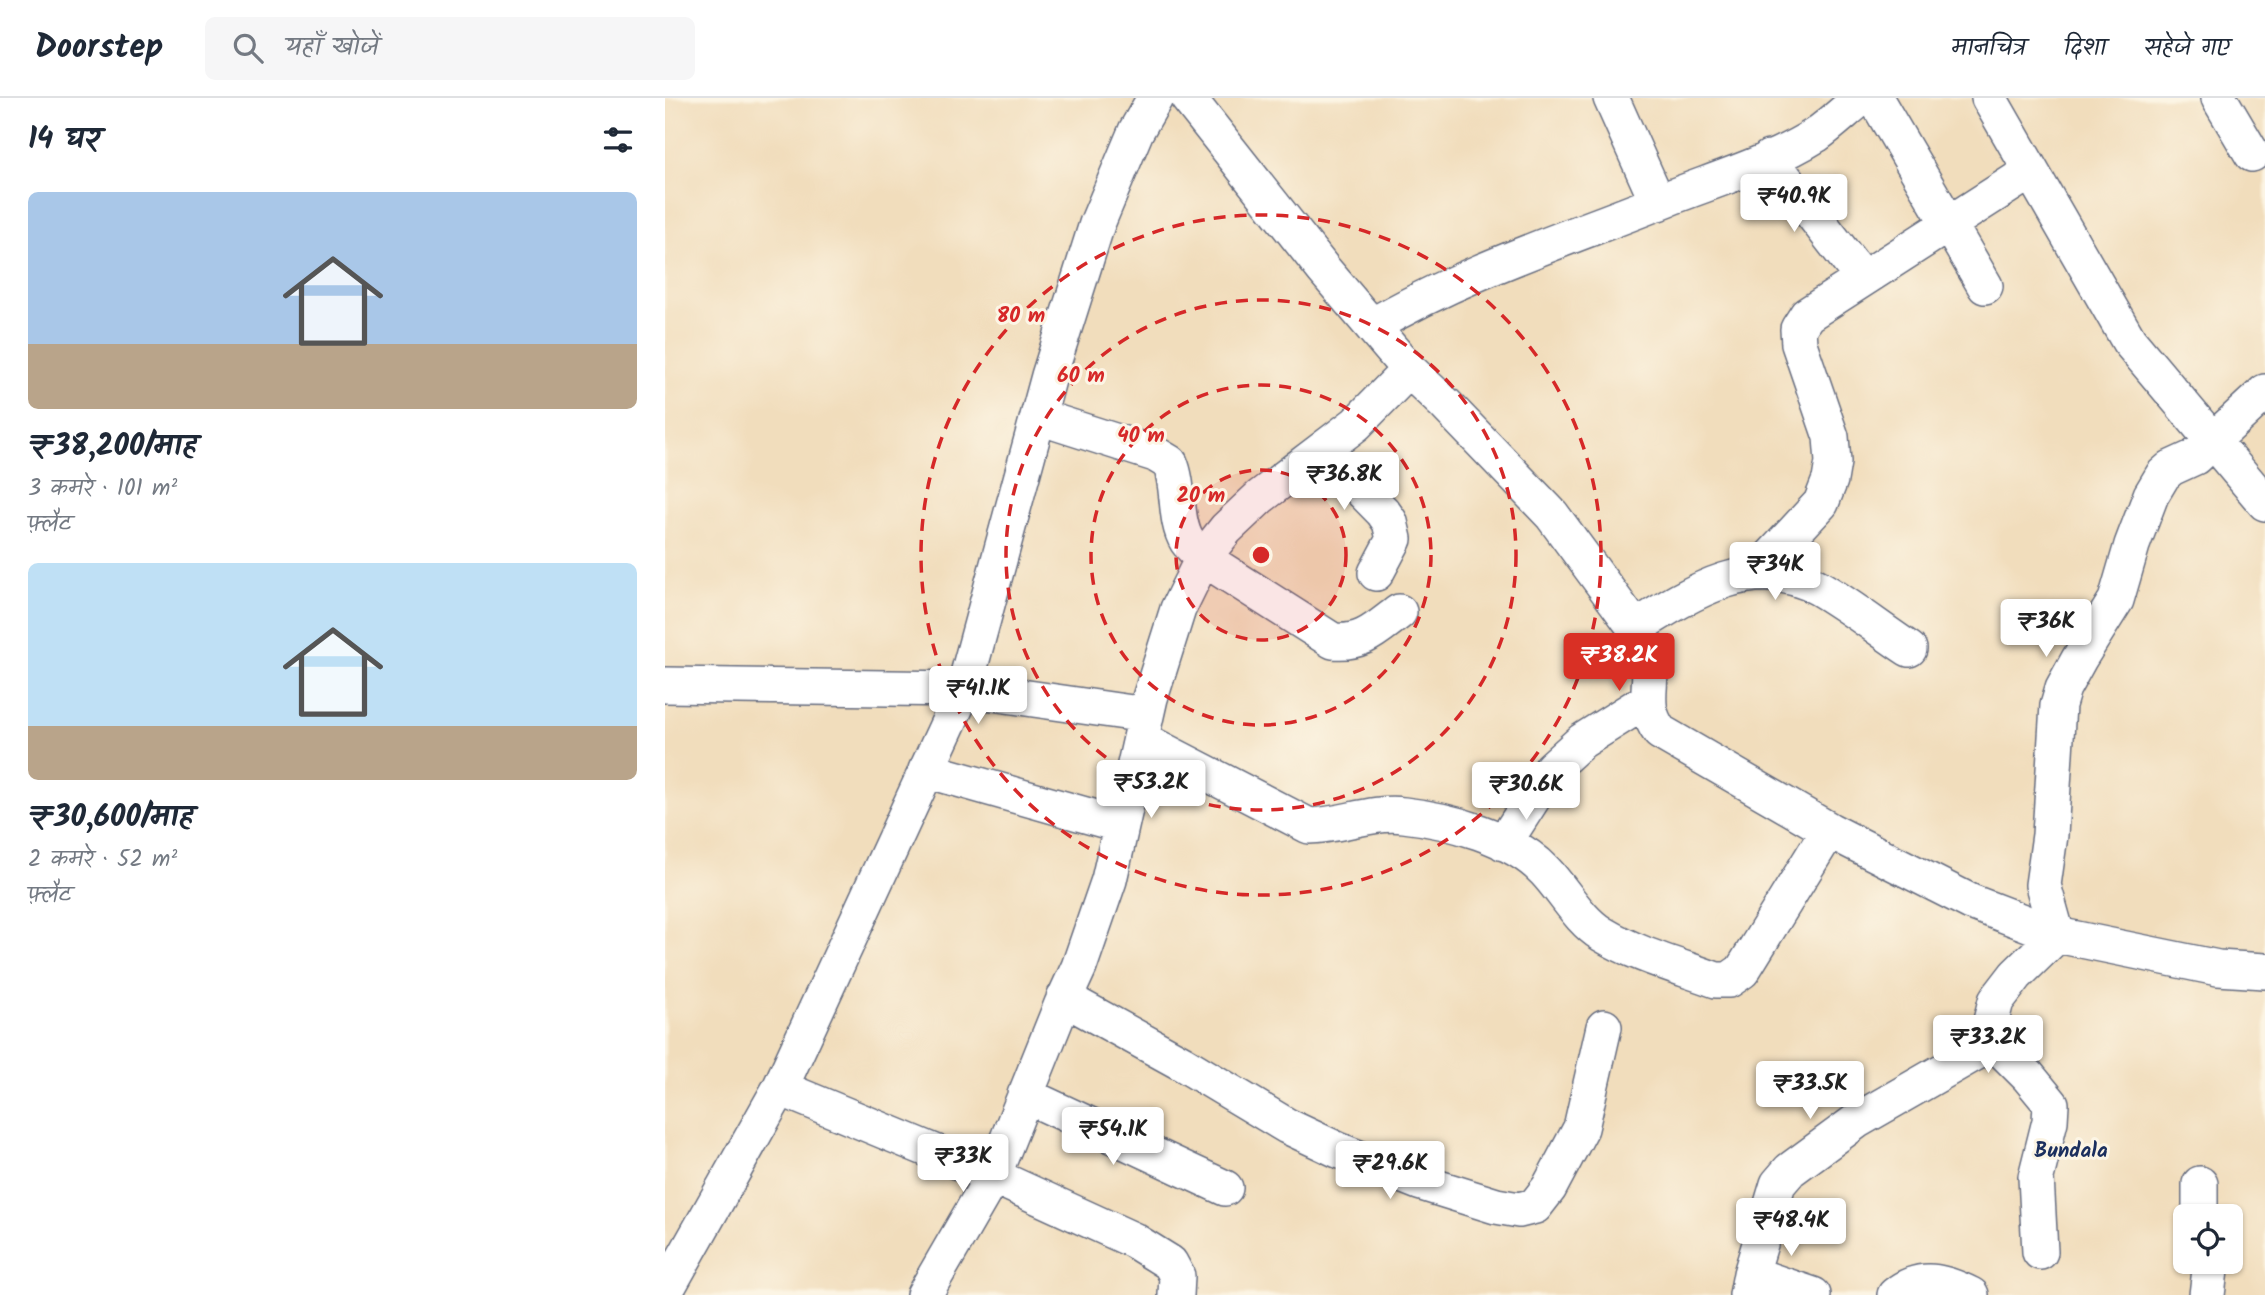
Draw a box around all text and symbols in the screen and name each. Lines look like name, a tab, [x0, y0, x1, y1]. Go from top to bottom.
search box	[205, 17, 695, 80]
text: Doorstep	[35, 22, 163, 75]
text: यहाँ खोजें	[285, 27, 379, 69]
icon: search	[229, 29, 267, 67]
text: मानचित्र	[1951, 29, 2026, 68]
text: दिशा	[2064, 29, 2106, 68]
text: सहेजे गए	[2144, 29, 2230, 68]
text: 14 घर	[28, 116, 100, 164]
icon: filters	[599, 121, 637, 159]
pin: ₹40.9K	[1737, 174, 1851, 234]
text: ₹40.9K	[1756, 179, 1832, 215]
icon: home	[270, 238, 396, 364]
text: 80 m	[997, 300, 1045, 333]
text: 60 m	[1057, 360, 1105, 393]
text: 40 m	[1117, 420, 1165, 453]
text: ₹38,200/माह	[28, 423, 197, 471]
pin: ₹36.8K	[1287, 452, 1401, 512]
text: ₹36.8K	[1305, 457, 1383, 493]
text: 3 कमरे · 101 m²	[28, 471, 177, 507]
text: 20 m	[1177, 480, 1225, 513]
text: फ़्लैट	[28, 507, 72, 543]
pin: ₹34K	[1734, 542, 1816, 602]
centre of rings	[1249, 543, 1273, 567]
text: ₹34K	[1746, 547, 1804, 583]
pin: ₹36K	[2005, 600, 2087, 659]
text: ₹36K	[2017, 604, 2075, 640]
icon: home	[270, 609, 396, 735]
pin: ₹38.2K	[1562, 634, 1676, 693]
text: ₹38.2K	[1580, 638, 1658, 674]
pin: ₹41.1K	[921, 666, 1035, 726]
text: ₹41.1K	[945, 671, 1011, 707]
pin: ₹53.2K	[1094, 760, 1208, 820]
pin: ₹30.6K	[1469, 762, 1583, 822]
text: ₹53.2K	[1113, 765, 1189, 801]
text: ₹30.6K	[1488, 767, 1564, 803]
text: ₹30,600/माह	[28, 794, 193, 842]
text: 2 कमरे · 52 m²	[28, 842, 177, 878]
text: फ़्लैट	[28, 878, 72, 914]
pin: ₹33.2K	[1931, 1016, 2045, 1075]
text: ₹33.2K	[1949, 1020, 2027, 1056]
pin: ₹33.5K	[1753, 1062, 1867, 1121]
text: ₹33.5K	[1772, 1066, 1848, 1102]
pin: ₹54.1K	[1056, 1108, 1170, 1167]
text: ₹54.1K	[1078, 1112, 1148, 1148]
pin: ₹33K	[922, 1134, 1004, 1194]
district label: Bundala	[2034, 1135, 2108, 1168]
text: ₹33K	[933, 1139, 993, 1175]
pin: ₹29.6K	[1333, 1142, 1447, 1201]
text: ₹29.6K	[1352, 1146, 1428, 1182]
pin: ₹48.4K	[1734, 1198, 1848, 1258]
text: ₹48.4K	[1752, 1203, 1830, 1239]
map controls	[2173, 1204, 2243, 1274]
button: locate	[2173, 1204, 2243, 1274]

